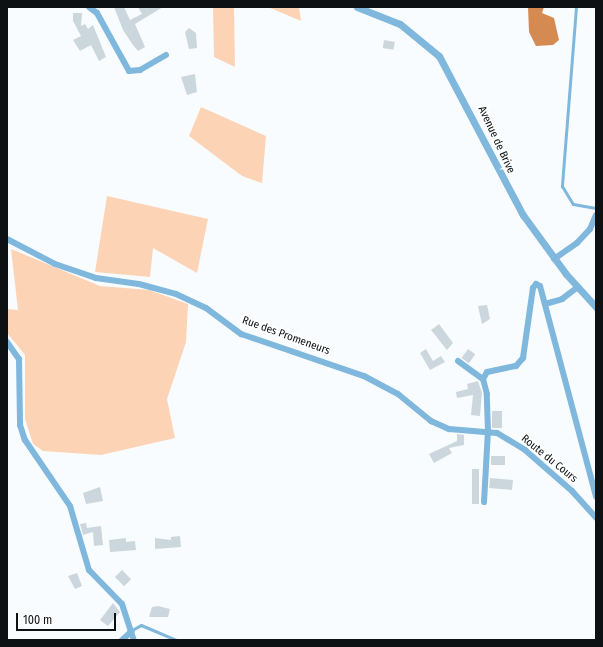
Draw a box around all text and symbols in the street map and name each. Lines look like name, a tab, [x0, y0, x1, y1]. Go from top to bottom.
street label: Avenue de Brive	[475, 104, 517, 176]
street label: Rue des Promeneurs	[240, 314, 332, 358]
street label: Route du Cours	[518, 432, 580, 486]
scale bar	[18, 605, 118, 631]
text: 100 m	[23, 613, 52, 627]

